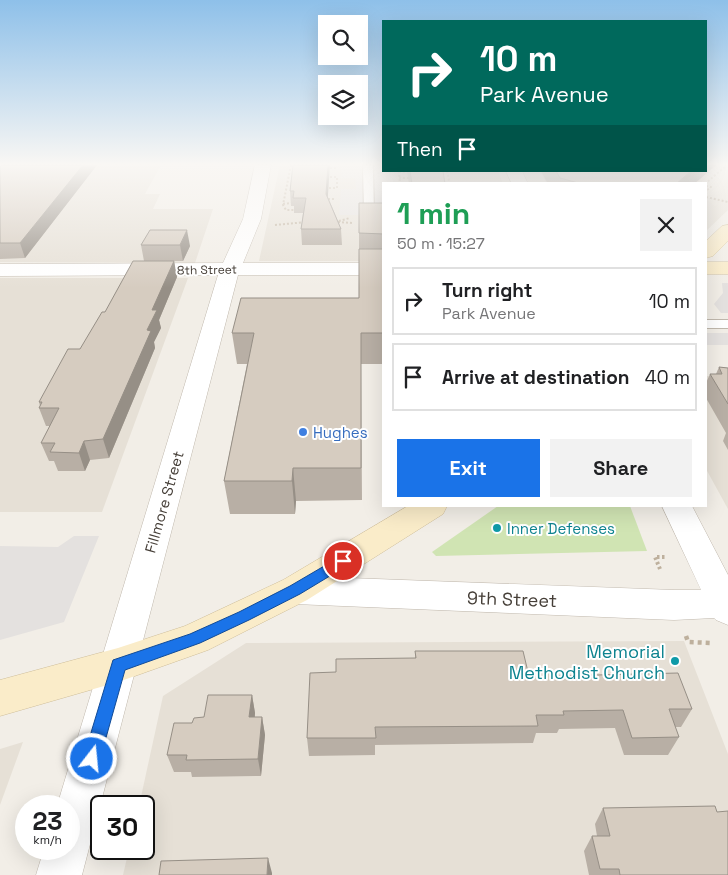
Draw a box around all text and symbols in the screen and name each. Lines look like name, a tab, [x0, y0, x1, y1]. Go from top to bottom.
map controls	[318, 15, 368, 125]
button: search	[318, 15, 368, 65]
text: 10 m	[480, 37, 557, 81]
icon: right	[397, 40, 462, 105]
button: layers	[318, 75, 368, 125]
text: Park Avenue	[480, 80, 609, 108]
icon: arrive	[453, 135, 481, 163]
text: Then	[397, 137, 443, 162]
text: 1 min	[397, 194, 470, 233]
button: close	[640, 199, 692, 251]
text: 50 m · 15:27	[397, 233, 485, 254]
street label: 8th Street	[177, 261, 237, 279]
text: Turn right	[442, 278, 532, 303]
icon: right	[399, 287, 427, 315]
text: 10 m	[649, 289, 690, 314]
text: Park Avenue	[442, 303, 536, 324]
icon: arrive	[399, 363, 427, 391]
text: Arrive at destination	[442, 365, 630, 390]
text: 40 m	[645, 365, 690, 390]
place label: Hughes	[313, 423, 368, 442]
marker: Hughes	[297, 426, 309, 438]
button: Exit	[397, 439, 540, 497]
button: Share	[550, 439, 692, 497]
street label: Fillmore Street	[140, 449, 188, 555]
place label: Inner Defenses	[507, 519, 615, 538]
marker: Inner Defenses	[491, 522, 503, 534]
pin	[322, 540, 364, 582]
icon: arrive	[329, 547, 357, 575]
street label: 9th Street	[467, 586, 557, 612]
place label: Memorial Methodist Church	[509, 640, 665, 684]
marker: Memorial Methodist Church	[669, 655, 681, 667]
position arrow	[65, 732, 117, 784]
speed limit sign: 30	[90, 795, 155, 860]
text: 23	[32, 805, 63, 837]
text: km/h	[33, 832, 62, 848]

